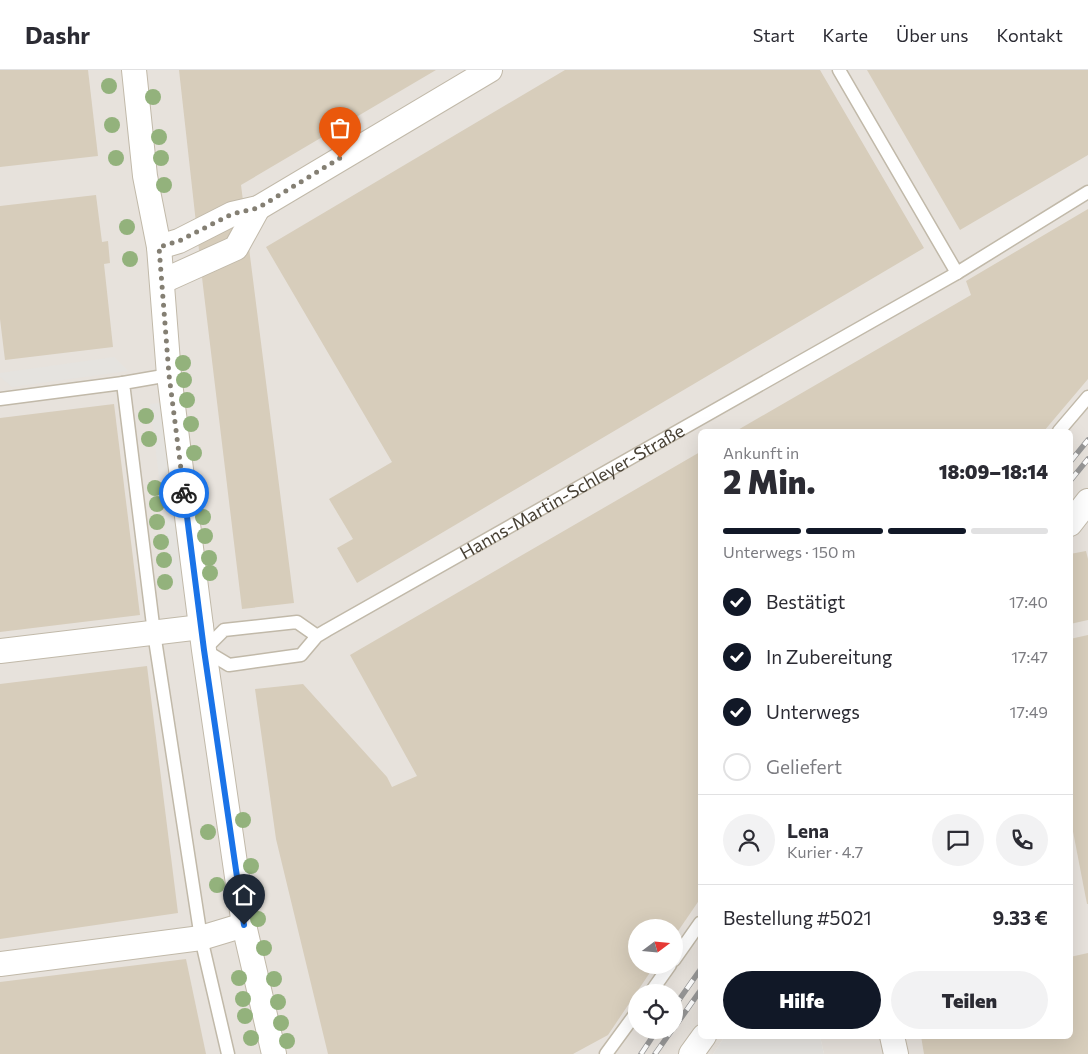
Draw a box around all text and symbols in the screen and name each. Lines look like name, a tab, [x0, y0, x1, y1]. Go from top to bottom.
text: Dashr	[25, 20, 90, 49]
text: Start	[753, 24, 795, 46]
text: Karte	[823, 24, 868, 46]
text: Über uns	[896, 24, 969, 46]
text: Kontakt	[997, 24, 1063, 46]
pin	[319, 107, 361, 158]
icon: bag	[326, 114, 354, 142]
street label: Hanns-Martin-Schleyer-Straße	[456, 419, 688, 564]
text: Ankunft in	[723, 443, 799, 462]
text: 18:09–18:14	[939, 460, 1048, 483]
text: 2 Min.	[723, 461, 815, 501]
courier	[159, 468, 209, 518]
icon: bike	[170, 479, 198, 507]
text: Unterwegs · 150 m	[723, 542, 855, 561]
icon: check	[723, 588, 751, 616]
text: Bestätigt	[766, 590, 845, 613]
text: 17:40	[1009, 592, 1048, 611]
icon: check	[723, 643, 751, 671]
text: In Zubereitung	[766, 645, 892, 668]
text: 17:47	[1011, 647, 1048, 666]
icon: check	[723, 698, 751, 726]
text: Unterwegs	[766, 700, 860, 723]
text: 17:49	[1010, 702, 1048, 721]
text: Geliefert	[766, 755, 842, 778]
button: person	[723, 814, 775, 866]
button: chat	[932, 814, 984, 866]
button: phone	[996, 814, 1048, 866]
text: Lena	[787, 819, 829, 842]
text: Kurier · 4.7	[787, 842, 863, 861]
pin	[223, 874, 265, 925]
icon: home	[230, 881, 258, 909]
text: Bestellung #5021	[723, 906, 872, 929]
text: 9.33 €	[992, 906, 1048, 929]
north arrow	[628, 919, 682, 974]
map controls	[628, 919, 683, 1039]
button: Hilfe	[723, 971, 881, 1029]
button: Teilen	[891, 971, 1048, 1029]
button: locate	[628, 984, 683, 1039]

